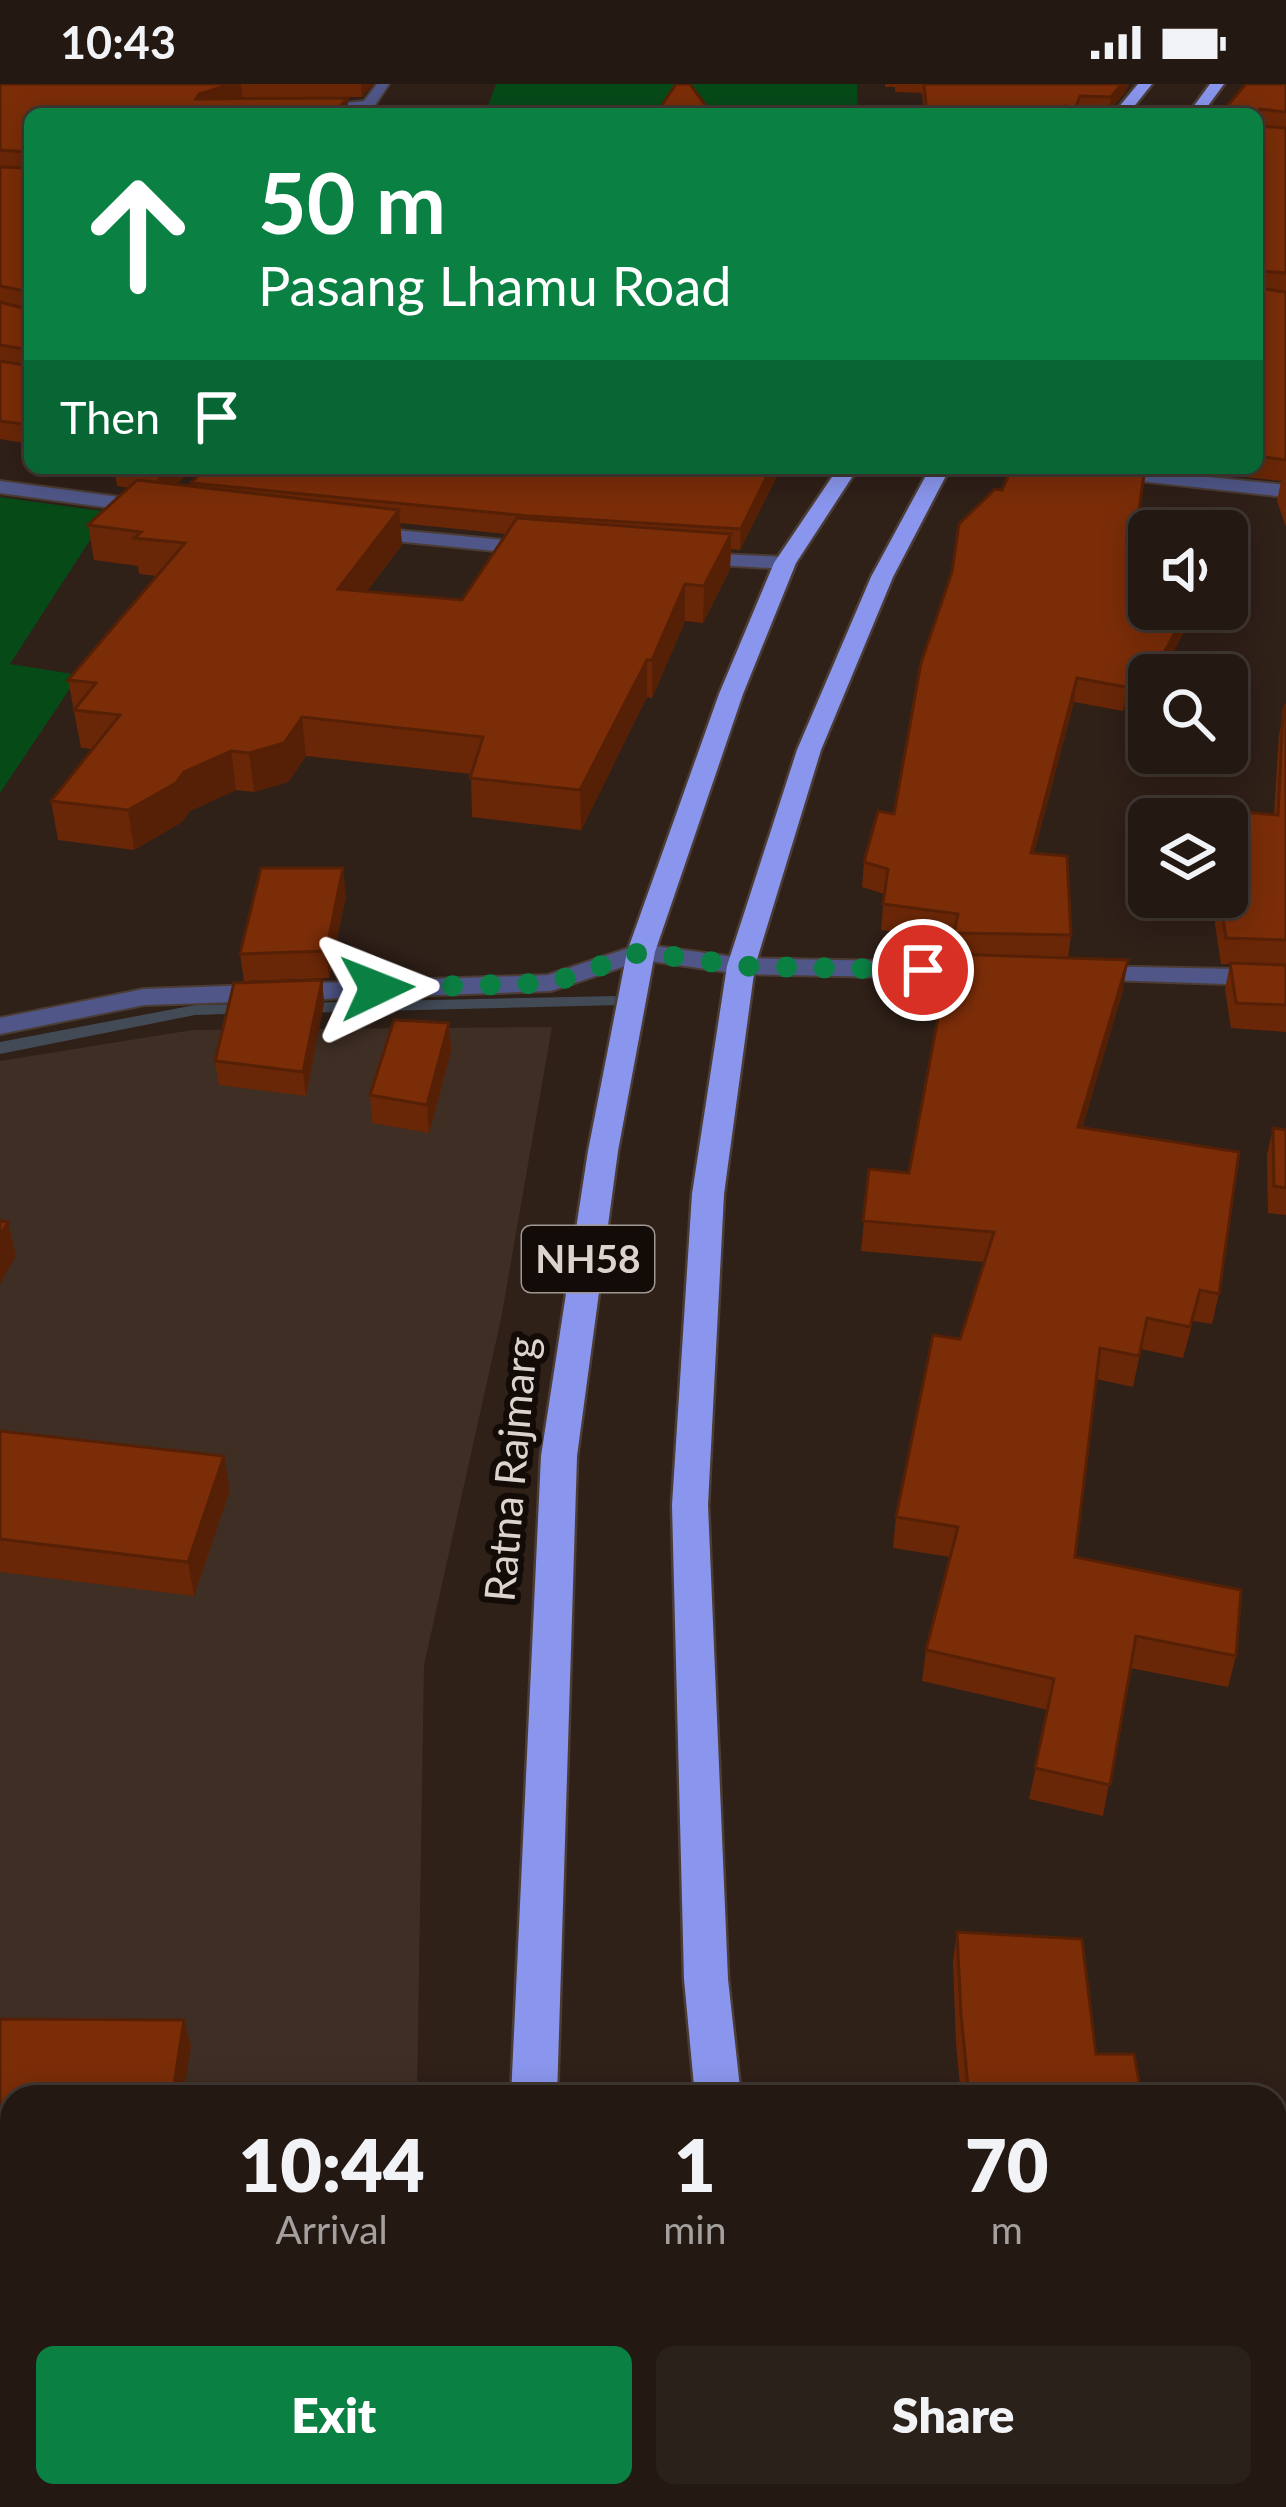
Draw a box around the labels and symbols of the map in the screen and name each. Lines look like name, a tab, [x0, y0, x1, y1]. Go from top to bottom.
pin	[872, 919, 974, 1021]
position arrow	[314, 925, 440, 1051]
road number: NH58	[522, 1226, 654, 1292]
street label: Ratna Rajmarg	[474, 1334, 546, 1603]

